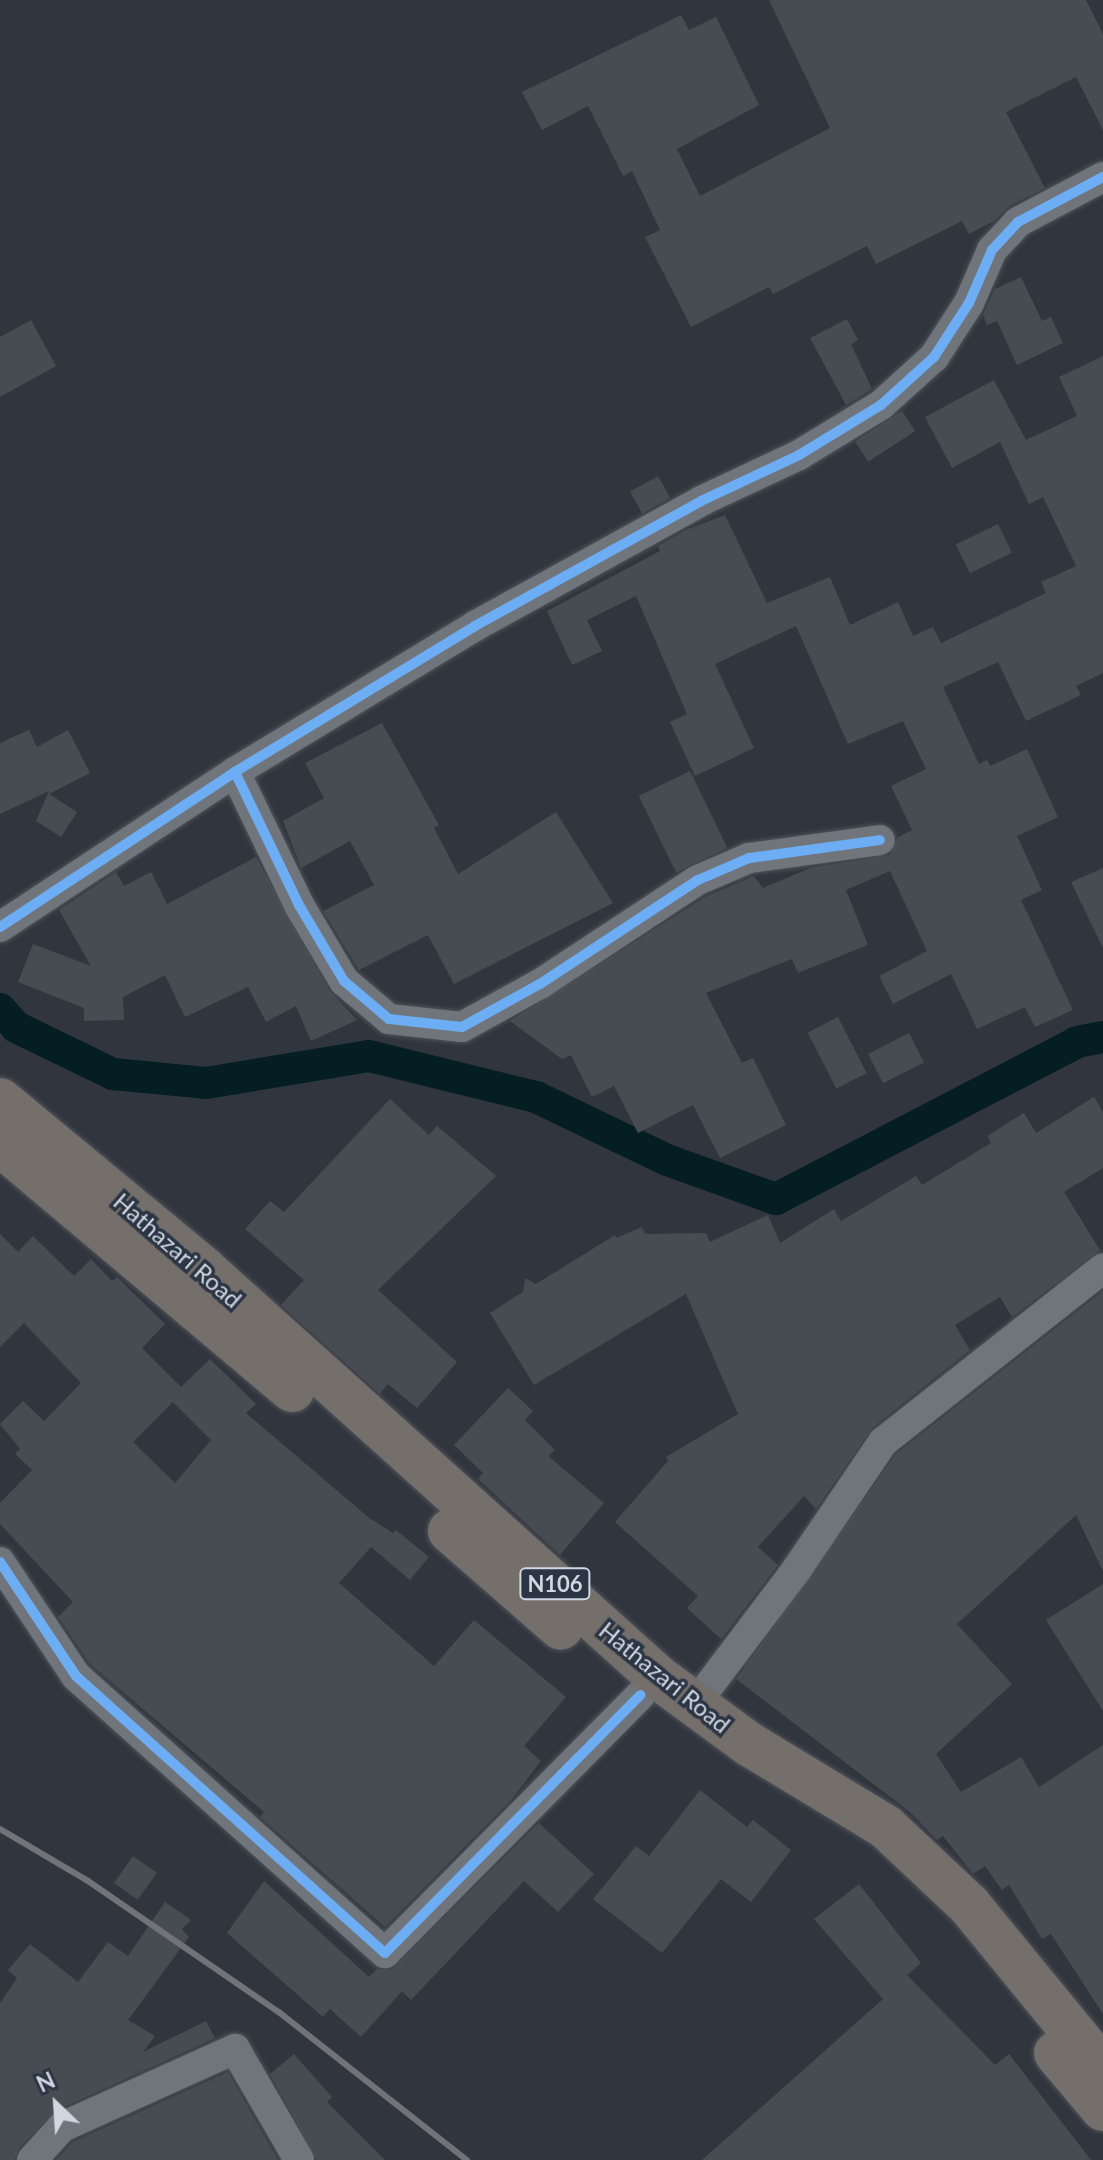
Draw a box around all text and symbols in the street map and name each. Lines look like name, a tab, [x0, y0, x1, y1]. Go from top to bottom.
street label: Hathazari Road	[108, 1187, 248, 1313]
road number: N106	[519, 1566, 591, 1602]
street label: Hathazari Road	[594, 1615, 736, 1739]
north arrow	[16, 2064, 96, 2144]
text: N	[32, 2066, 59, 2098]

